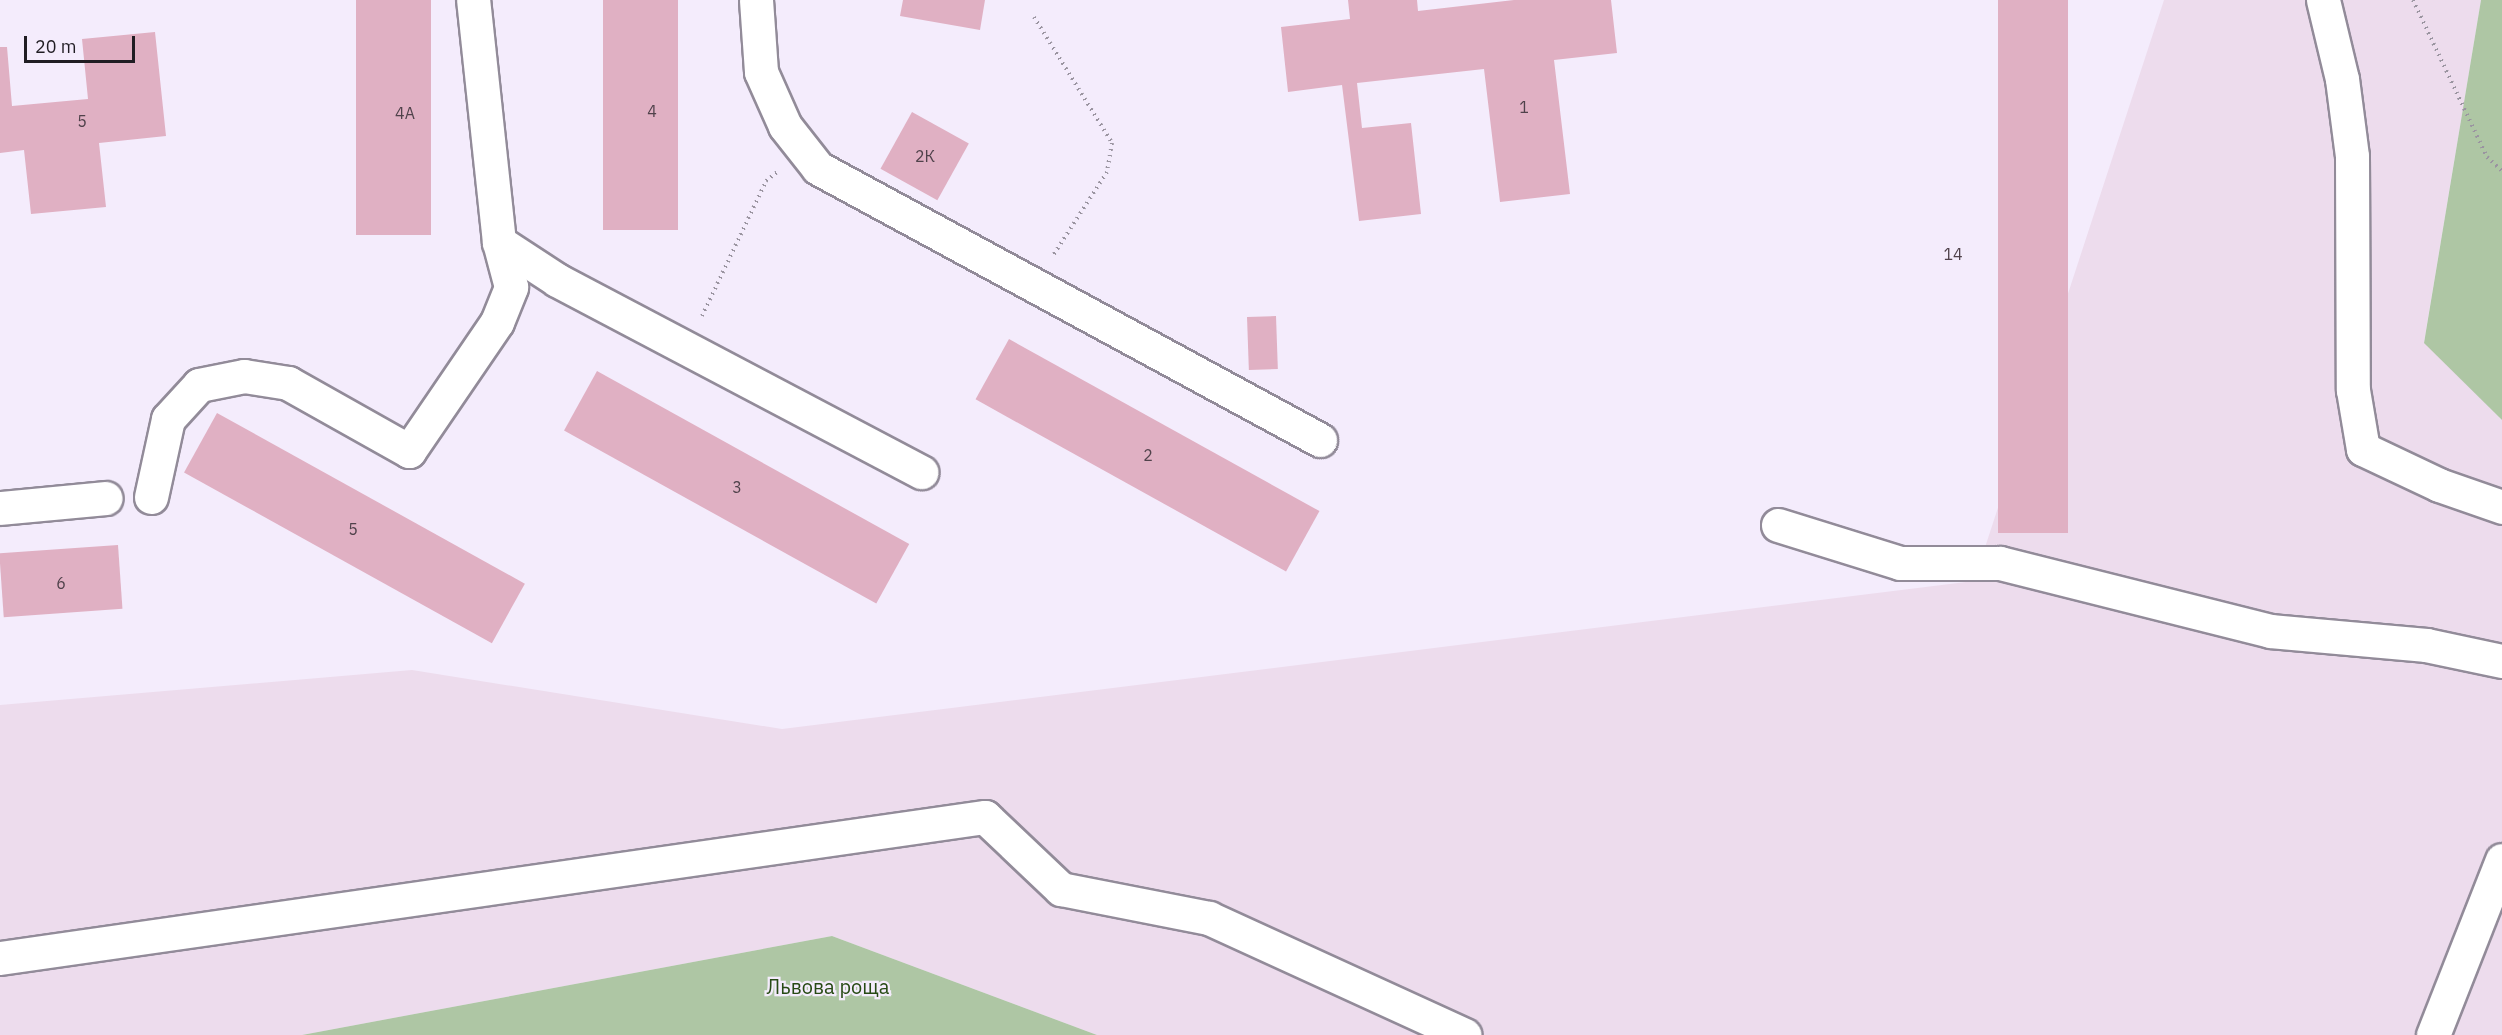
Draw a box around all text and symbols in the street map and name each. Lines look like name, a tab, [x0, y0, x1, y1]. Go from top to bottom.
scale bar	[27, 24, 138, 62]
text: 20 m	[35, 35, 77, 58]
house number: 1	[1519, 97, 1529, 117]
house number: 4	[647, 101, 657, 121]
house number: 4А	[395, 103, 415, 123]
house number: 5	[77, 111, 87, 131]
house number: 2К	[915, 146, 935, 166]
house number: 14	[1943, 244, 1963, 264]
house number: 2	[1143, 445, 1153, 465]
house number: 3	[732, 477, 742, 497]
house number: 5	[348, 519, 358, 539]
house number: 6	[56, 573, 66, 593]
park label: Львова роща	[767, 974, 889, 998]

